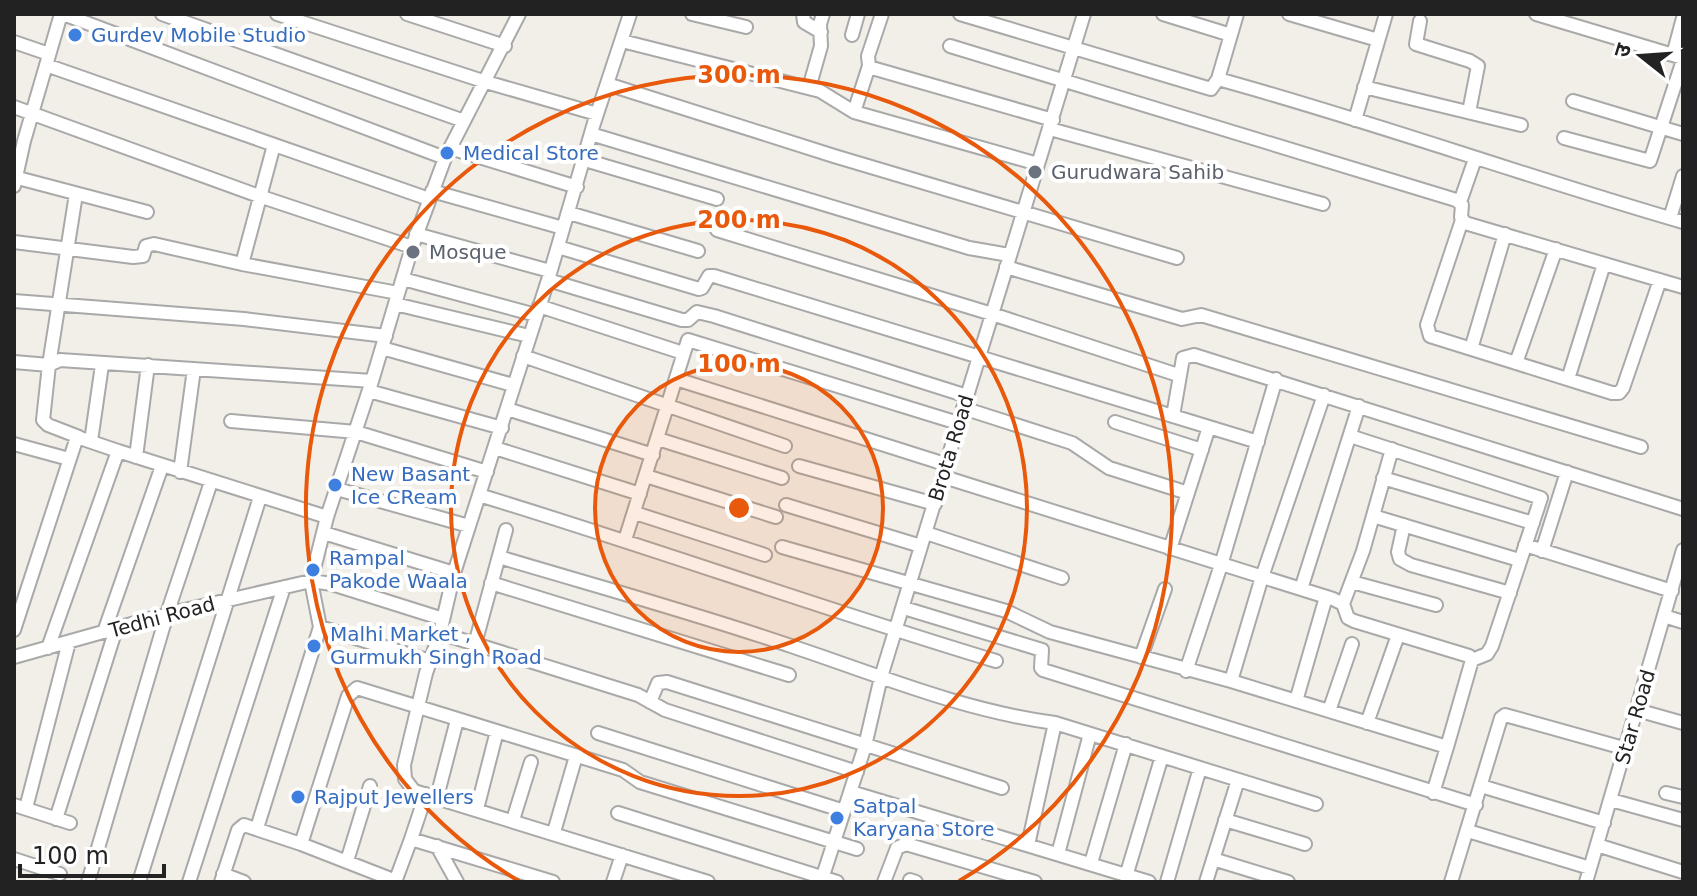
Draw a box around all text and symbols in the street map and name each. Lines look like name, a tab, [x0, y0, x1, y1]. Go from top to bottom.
north arrow	[1601, 16, 1681, 96]
place label: Gurdev Mobile Studio	[91, 23, 306, 47]
marker: Gurdev Mobile Studio	[66, 26, 84, 44]
text: उ	[1609, 39, 1637, 60]
text: 300 m	[697, 61, 781, 89]
place label: Medical Store	[463, 141, 599, 165]
marker: Medical Store	[438, 144, 456, 162]
place label: Gurudwara Sahib	[1051, 160, 1224, 184]
marker: Gurudwara Sahib	[1026, 163, 1044, 181]
text: 200 m	[697, 206, 781, 234]
place label: Mosque	[429, 240, 507, 264]
marker: Mosque	[404, 243, 422, 261]
text: 100 m	[697, 350, 781, 378]
street label: Brota Road	[923, 392, 979, 504]
place label: New Basant Ice CReam	[351, 462, 470, 509]
marker: New Basant Ice CReam	[326, 476, 344, 494]
centre of rings	[725, 494, 753, 522]
place label: Rampal Pakode Waala	[329, 546, 468, 593]
marker: Rampal Pakode Waala	[304, 561, 322, 579]
street label: Tedhi Road	[105, 591, 218, 643]
place label: Malhi Market , Gurmukh Singh Road	[330, 622, 542, 669]
marker: Malhi Market , Gurmukh Singh Road	[305, 637, 323, 655]
street label: Star Road	[1610, 667, 1660, 767]
place label: Rajput Jewellers	[314, 785, 474, 809]
marker: Rajput Jewellers	[289, 788, 307, 806]
place label: Satpal Karyana Store	[853, 794, 994, 841]
marker: Satpal Karyana Store	[828, 809, 846, 827]
scale bar	[20, 828, 164, 878]
text: 100 m	[32, 842, 109, 870]

